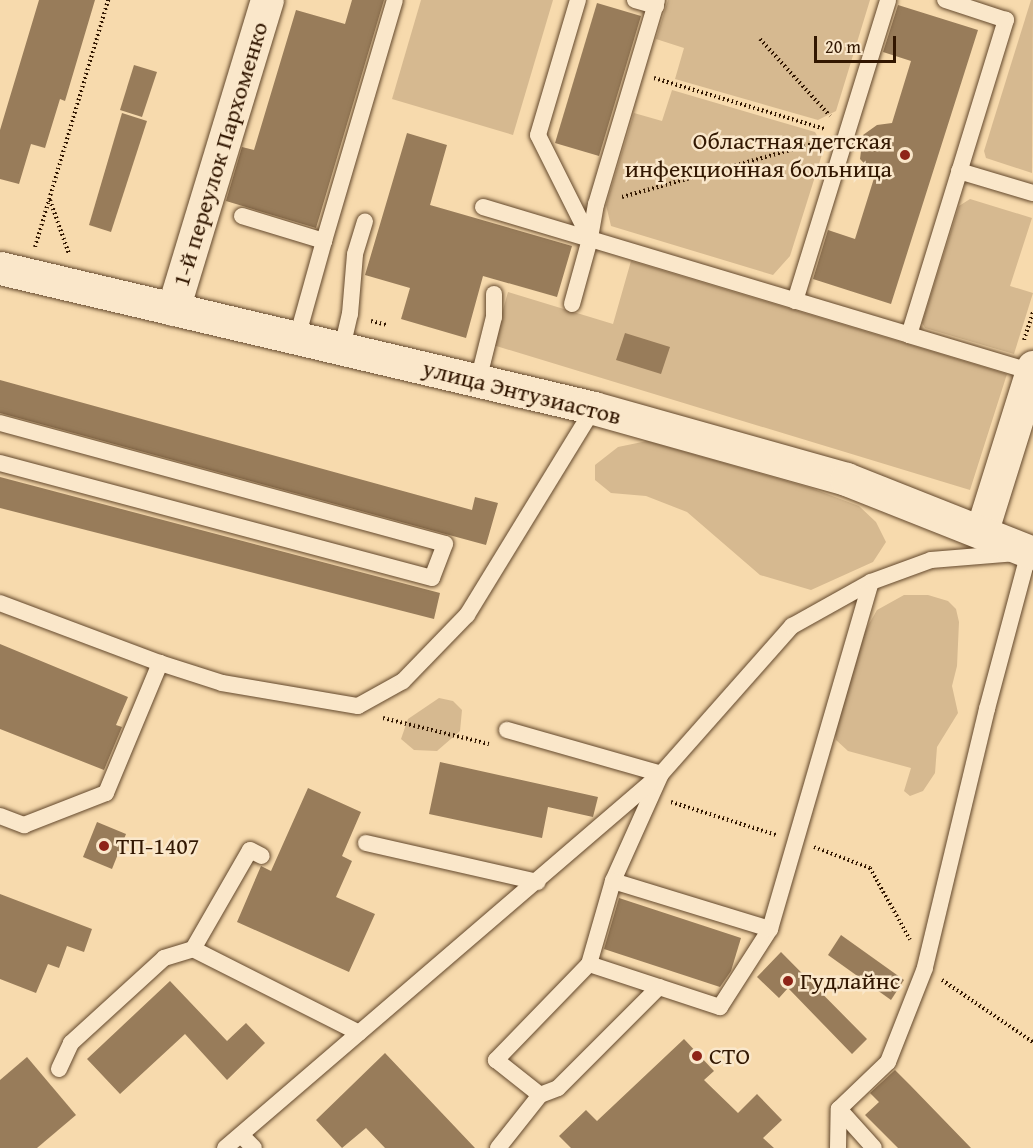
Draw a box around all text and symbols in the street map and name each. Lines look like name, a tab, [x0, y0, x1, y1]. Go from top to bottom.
street label: 1-й переулок Пархоменко	[166, 18, 274, 290]
scale bar	[817, 24, 900, 62]
text: 20 m	[825, 33, 861, 60]
place label: Областная детская инфекционная больница	[625, 127, 892, 183]
marker: Областная детская инфекционная больница	[896, 146, 914, 164]
street label: улица Энтузиастов	[420, 353, 624, 431]
place label: ТП-1407	[116, 832, 199, 860]
marker: ТП-1407	[97, 839, 111, 853]
place label: Гудлайнс	[800, 967, 900, 995]
marker: Гудлайнс	[781, 974, 795, 988]
place label: СТО	[709, 1042, 750, 1070]
marker: СТО	[690, 1049, 704, 1063]

